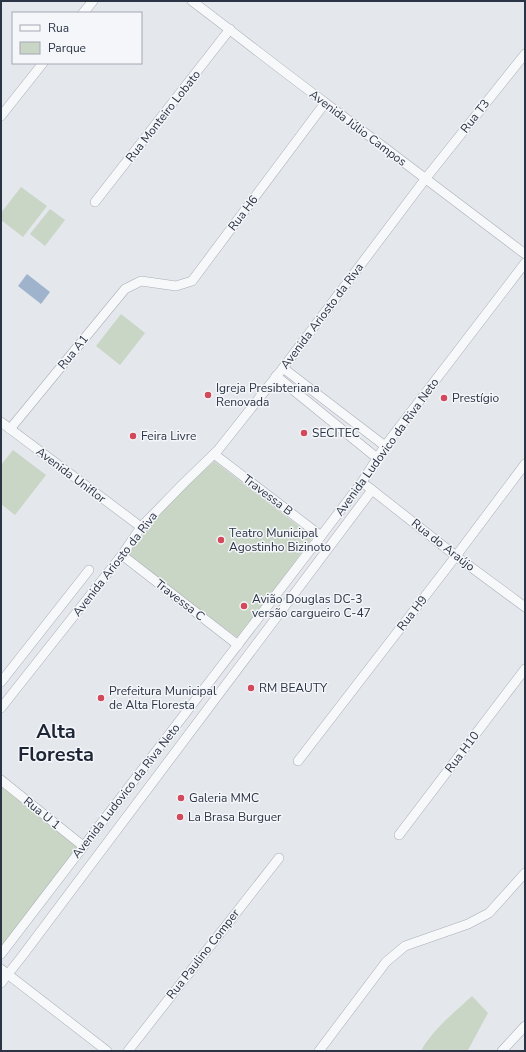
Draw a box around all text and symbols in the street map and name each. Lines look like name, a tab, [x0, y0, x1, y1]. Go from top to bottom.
legend	[12, 12, 142, 64]
text: Rua	[48, 20, 69, 36]
text: Parque	[48, 40, 86, 56]
street label: Rua Monteiro Lobato	[122, 66, 204, 165]
street label: Avenida Júlio Campos	[306, 86, 410, 170]
street label: Rua T3	[457, 96, 493, 136]
street label: Rua H6	[224, 192, 262, 234]
street label: Avenida Ariosto da Riva	[277, 260, 367, 372]
street label: Rua A1	[54, 331, 92, 373]
street label: Avenida Ludovico da Riva Neto	[332, 375, 443, 519]
place label: Igreja Presibteriana Renovada	[216, 380, 320, 410]
marker: Igreja Presibteriana Renovada	[203, 390, 213, 400]
place label: Prestígio	[452, 390, 500, 406]
marker: Prestígio	[439, 393, 449, 403]
place label: SECITEC	[312, 425, 360, 441]
place label: Feira Livre	[141, 428, 196, 444]
marker: SECITEC	[299, 428, 309, 438]
marker: Feira Livre	[128, 431, 138, 441]
street label: Avenida Uniflor	[33, 443, 110, 507]
street label: Travessa B	[240, 471, 296, 519]
street label: Avenida Ariosto da Riva	[69, 508, 161, 620]
street label: Rua do Araújo	[408, 515, 478, 575]
place label: Teatro Municipal Agostinho Bizinoto	[229, 525, 331, 555]
marker: Teatro Municipal Agostinho Bizinoto	[216, 535, 226, 545]
street label: Travessa C	[152, 576, 208, 624]
place label: Avião Douglas DC-3 versão cargueiro C-47	[252, 591, 371, 621]
street label: Rua H9	[393, 592, 431, 634]
marker: Avião Douglas DC-3 versão cargueiro C-47	[239, 601, 249, 611]
place label: RM BEAUTY	[259, 680, 328, 696]
place label: Prefeitura Municipal de Alta Floresta	[109, 683, 217, 713]
marker: RM BEAUTY	[246, 683, 256, 693]
marker: Prefeitura Municipal de Alta Floresta	[96, 693, 106, 703]
district label: Alta Floresta	[18, 718, 94, 768]
street label: Avenida Ludovico da Riva Neto	[68, 720, 184, 862]
street label: Rua H10	[441, 728, 483, 776]
place label: Galeria MMC	[189, 790, 259, 806]
street label: Rua U 1	[20, 793, 64, 833]
marker: Galeria MMC	[176, 793, 186, 803]
place label: La Brasa Burguer	[188, 809, 282, 825]
marker: La Brasa Burguer	[175, 812, 185, 822]
street label: Rua Paulino Comper	[163, 905, 244, 1002]

